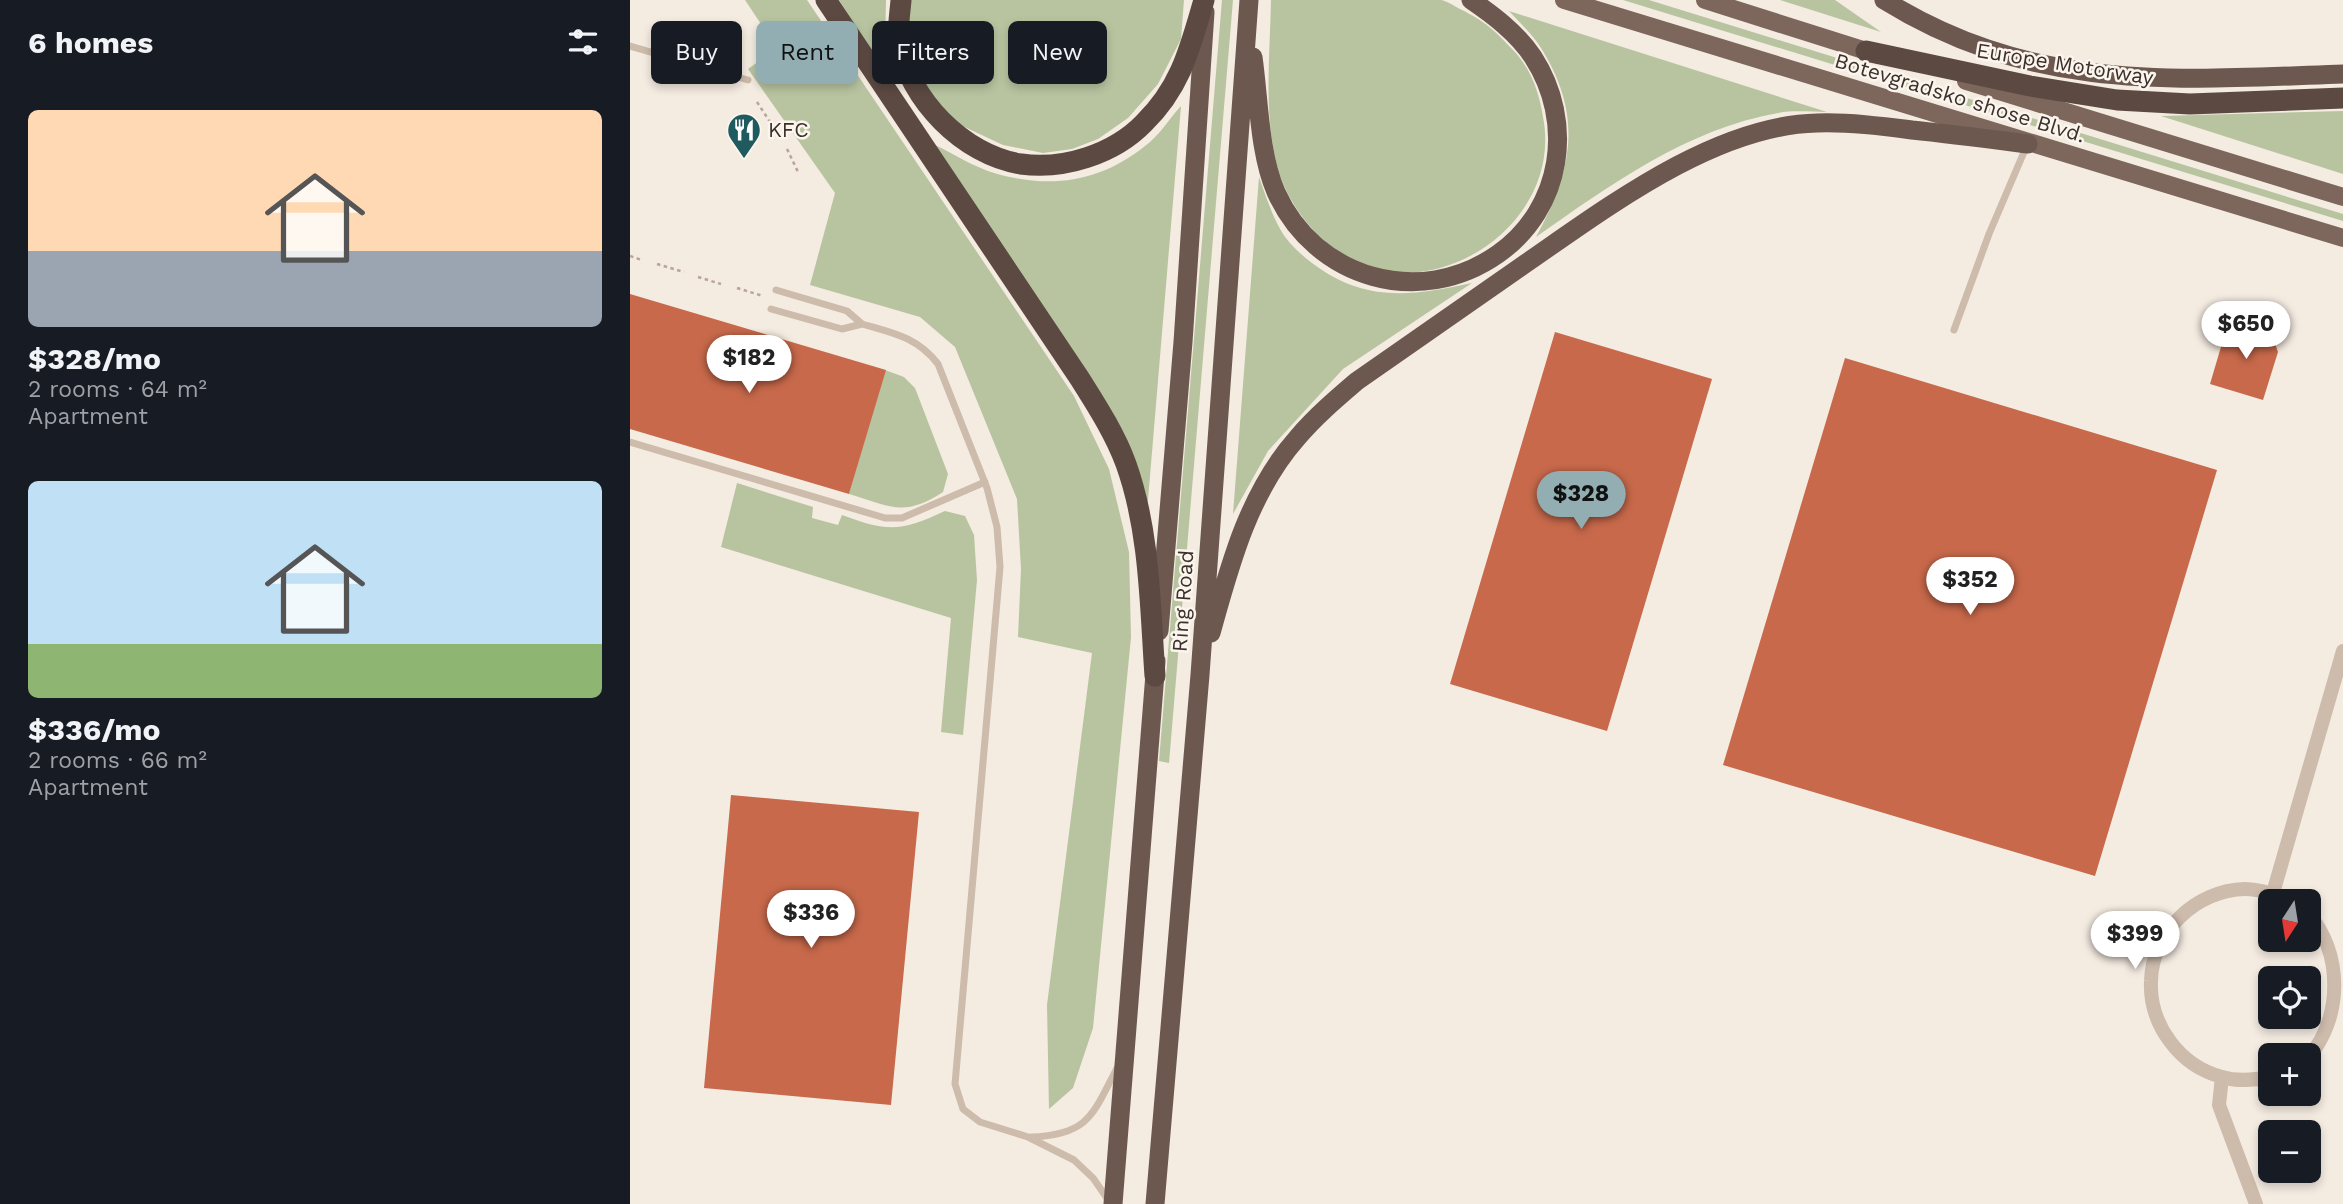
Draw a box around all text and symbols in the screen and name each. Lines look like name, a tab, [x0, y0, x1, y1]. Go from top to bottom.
chip: Buy	[651, 21, 742, 84]
chip: Rent	[756, 21, 858, 84]
chip: Filters	[872, 21, 994, 84]
chip: New	[1008, 21, 1107, 84]
icon: filters	[564, 23, 602, 61]
text: 6 homes	[28, 25, 153, 60]
street label: Europe Motorway	[1975, 37, 2156, 90]
street label: Botevgradsko shose Blvd.	[1832, 47, 2089, 148]
restaurant icon: KFC	[725, 111, 763, 160]
place label: KFC	[768, 117, 809, 142]
icon: home	[252, 155, 378, 281]
pin: $650	[2205, 302, 2287, 361]
text: $650	[2217, 310, 2275, 337]
pin: $182	[708, 336, 790, 395]
text: $328/mo	[28, 341, 161, 376]
text: $182	[723, 344, 775, 371]
text: 2 rooms · 64 m²	[28, 376, 207, 403]
text: Apartment	[28, 403, 148, 430]
pin: $328	[1540, 472, 1622, 531]
text: $328	[1553, 480, 1609, 507]
icon: home	[252, 526, 378, 652]
street label: Ring Road	[1166, 549, 1199, 653]
pin: $352	[1929, 558, 2011, 617]
text: $352	[1942, 566, 1998, 593]
text: $336/mo	[28, 712, 161, 747]
text: 2 rooms · 66 m²	[28, 747, 207, 774]
text: Apartment	[28, 774, 148, 801]
north arrow	[2258, 889, 2320, 952]
map controls	[2258, 889, 2321, 1183]
pin: $336	[770, 890, 852, 950]
text: $336	[783, 899, 839, 926]
pin: $399	[2094, 912, 2176, 971]
text: $399	[2107, 920, 2163, 947]
button: locate	[2258, 966, 2321, 1029]
button: +	[2258, 1043, 2321, 1106]
button: −	[2258, 1120, 2321, 1183]

